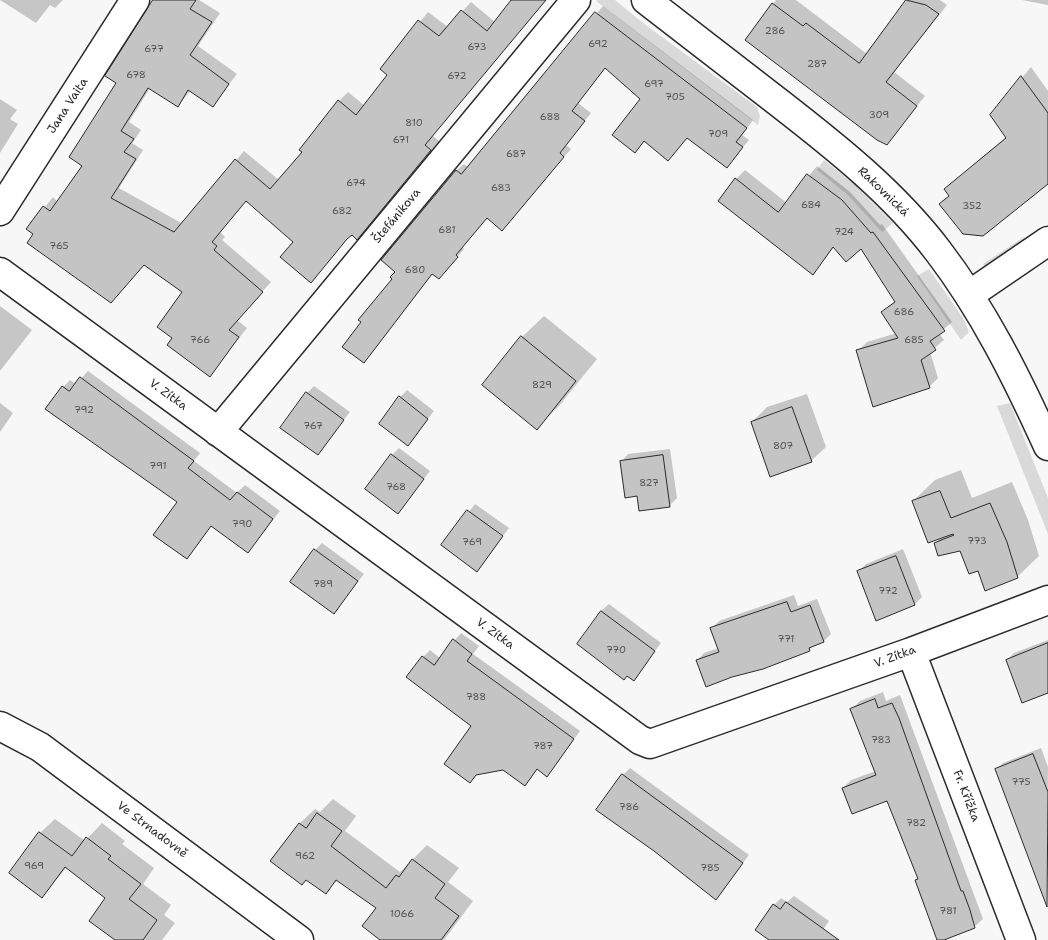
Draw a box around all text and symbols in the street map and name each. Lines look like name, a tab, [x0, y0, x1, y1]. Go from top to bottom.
house number: 286	[765, 25, 785, 37]
house number: 692	[588, 38, 608, 50]
house number: 673	[467, 41, 487, 53]
house number: 677	[144, 43, 164, 55]
house number: 287	[807, 58, 827, 70]
house number: 678	[126, 69, 146, 81]
house number: 672	[447, 70, 467, 82]
street label: Jana Vaita	[45, 75, 91, 137]
house number: 697	[644, 78, 664, 90]
house number: 705	[665, 91, 685, 103]
house number: 309	[869, 109, 889, 121]
house number: 688	[540, 111, 560, 123]
house number: 810	[405, 117, 423, 129]
house number: 709	[708, 128, 728, 140]
house number: 671	[393, 134, 409, 146]
house number: 687	[506, 148, 526, 160]
street label: Rakovnická	[854, 164, 912, 220]
house number: 674	[346, 177, 366, 189]
house number: 683	[491, 182, 511, 194]
street label: Štefánikova	[370, 186, 424, 246]
house number: 684	[801, 199, 821, 211]
house number: 352	[962, 200, 982, 212]
house number: 682	[332, 205, 352, 217]
house number: 681	[438, 224, 456, 236]
house number: 724	[834, 226, 854, 238]
house number: 765	[49, 240, 69, 252]
house number: 680	[405, 264, 425, 276]
house number: 686	[894, 306, 914, 318]
house number: 766	[190, 334, 210, 346]
house number: 685	[904, 334, 924, 346]
street label: V. Zítka	[146, 376, 190, 414]
house number: 829	[532, 379, 552, 391]
house number: 792	[74, 404, 94, 416]
house number: 767	[303, 420, 323, 432]
house number: 807	[773, 440, 793, 452]
house number: 791	[149, 460, 167, 472]
house number: 827	[639, 477, 659, 489]
house number: 768	[386, 481, 406, 493]
house number: 790	[232, 518, 252, 530]
house number: 773	[967, 535, 987, 547]
house number: 769	[462, 536, 482, 548]
house number: 789	[313, 578, 333, 590]
house number: 772	[878, 585, 898, 597]
street label: V. Zítka	[473, 615, 517, 653]
house number: 771	[777, 633, 795, 645]
street label: V. Zítka	[872, 643, 918, 671]
house number: 770	[606, 644, 626, 656]
house number: 788	[466, 691, 486, 703]
house number: 783	[871, 734, 891, 746]
house number: 787	[533, 740, 553, 752]
street label: Fr. Křížka	[950, 768, 982, 824]
house number: 775	[1011, 776, 1031, 788]
street label: Ve Strnadovně	[114, 799, 190, 861]
house number: 786	[619, 801, 639, 813]
house number: 782	[906, 817, 926, 829]
house number: 962	[295, 850, 315, 862]
house number: 969	[24, 860, 44, 872]
house number: 785	[700, 862, 720, 874]
house number: 781	[939, 905, 957, 917]
house number: 1066	[390, 908, 414, 920]

